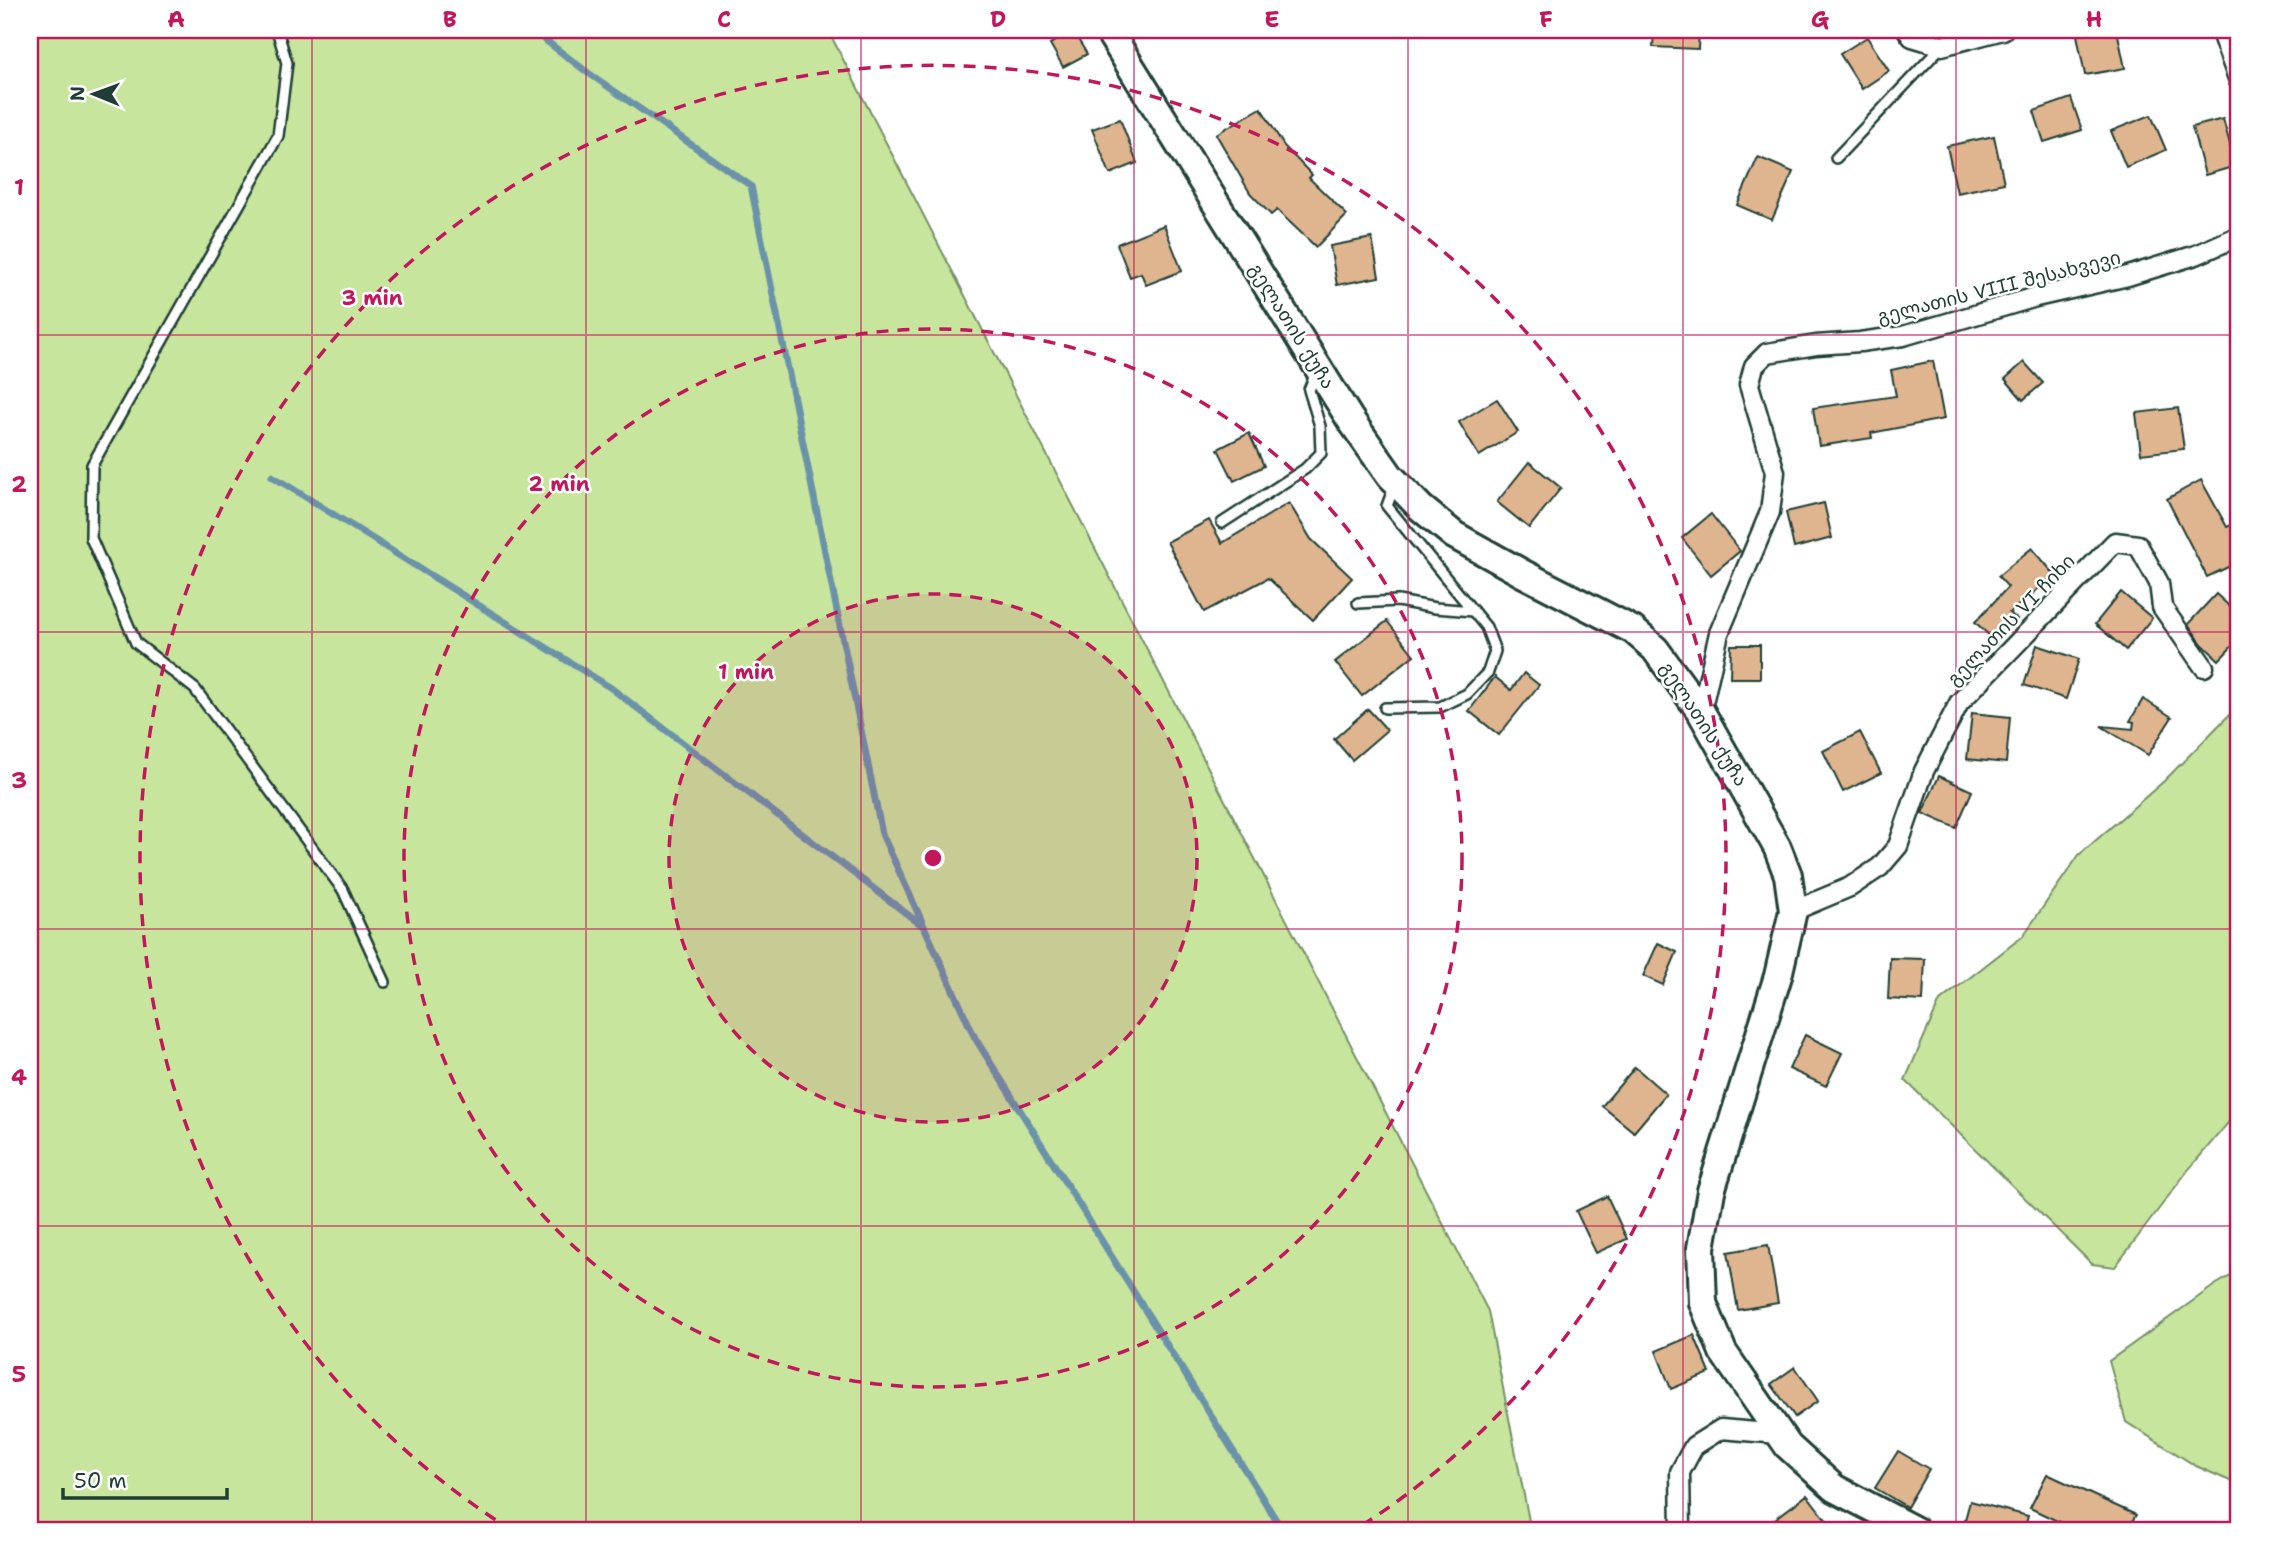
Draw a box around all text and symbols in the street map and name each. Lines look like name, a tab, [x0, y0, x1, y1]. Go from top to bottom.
text: A	[167, 4, 185, 34]
text: B	[443, 4, 457, 34]
text: C	[717, 4, 731, 34]
text: D	[990, 4, 1006, 34]
text: E	[1264, 4, 1280, 34]
text: F	[1539, 4, 1553, 34]
text: G	[1811, 4, 1830, 34]
text: H	[2086, 4, 2102, 34]
north arrow	[60, 60, 130, 130]
text: N	[65, 86, 90, 101]
text: 1	[14, 172, 24, 202]
street label: გელათის VIII შესახვევი	[1875, 245, 2123, 329]
street label: გელათის ქუჩა	[1243, 258, 1341, 394]
text: 3 min	[341, 284, 403, 312]
text: 2	[11, 469, 27, 499]
text: 2 min	[528, 470, 590, 498]
street label: გელათის VI ჩიხი	[1942, 549, 2080, 691]
street label: გელათის ქუჩა	[1654, 657, 1754, 791]
text: 1 min	[718, 658, 774, 686]
text: 3	[11, 765, 27, 795]
centre of rings	[921, 846, 945, 870]
text: 4	[11, 1062, 27, 1092]
text: 5	[12, 1359, 26, 1389]
scale bar	[63, 1456, 228, 1500]
text: 50 m	[74, 1467, 127, 1495]

